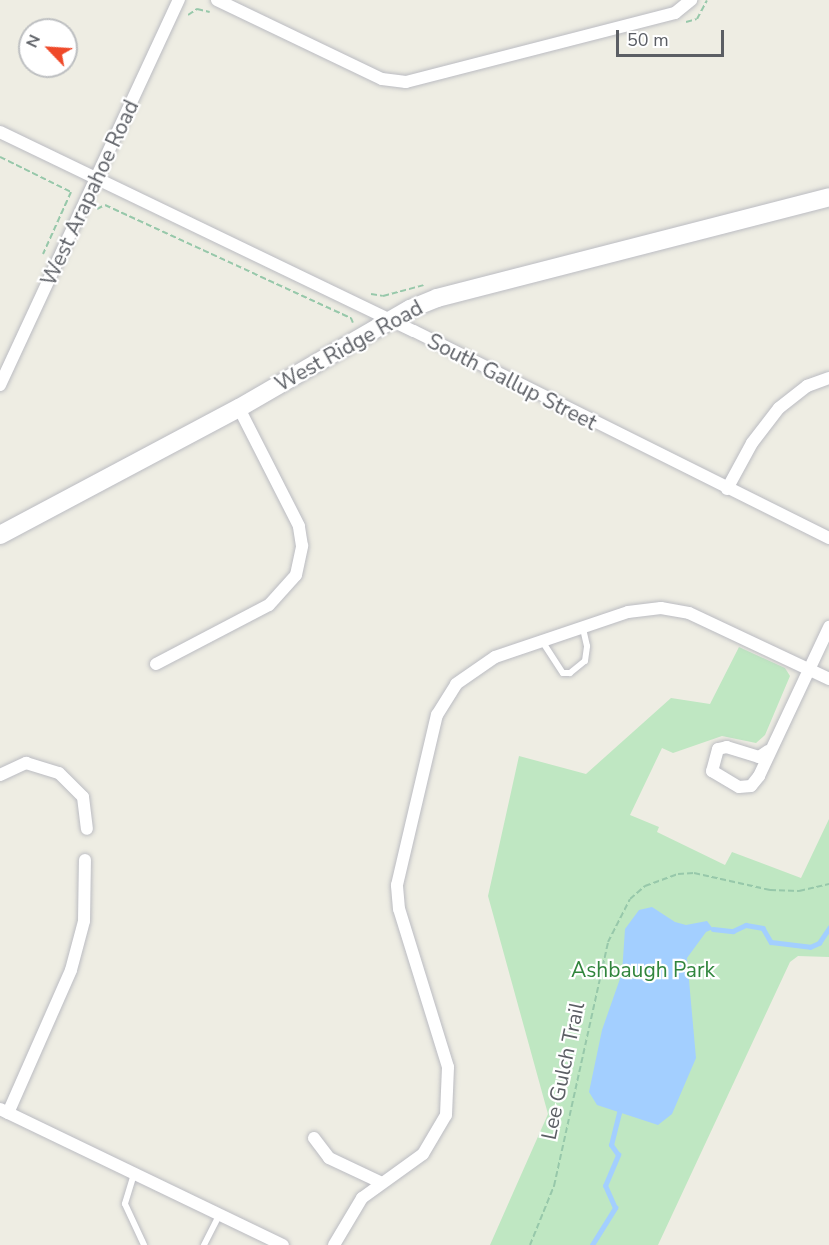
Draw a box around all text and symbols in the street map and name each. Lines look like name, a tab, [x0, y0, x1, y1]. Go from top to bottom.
north arrow	[18, 18, 78, 78]
scale bar	[619, 18, 727, 56]
text: 50 m	[627, 28, 669, 52]
text: N	[21, 31, 46, 51]
street label: West Arapahoe Road	[36, 96, 144, 290]
street label: West Ridge Road	[271, 295, 427, 397]
street label: South Gallup Street	[423, 328, 601, 436]
park label: Ashbaugh Park	[571, 957, 715, 983]
street label: Lee Gulch Trail	[536, 1000, 590, 1142]

